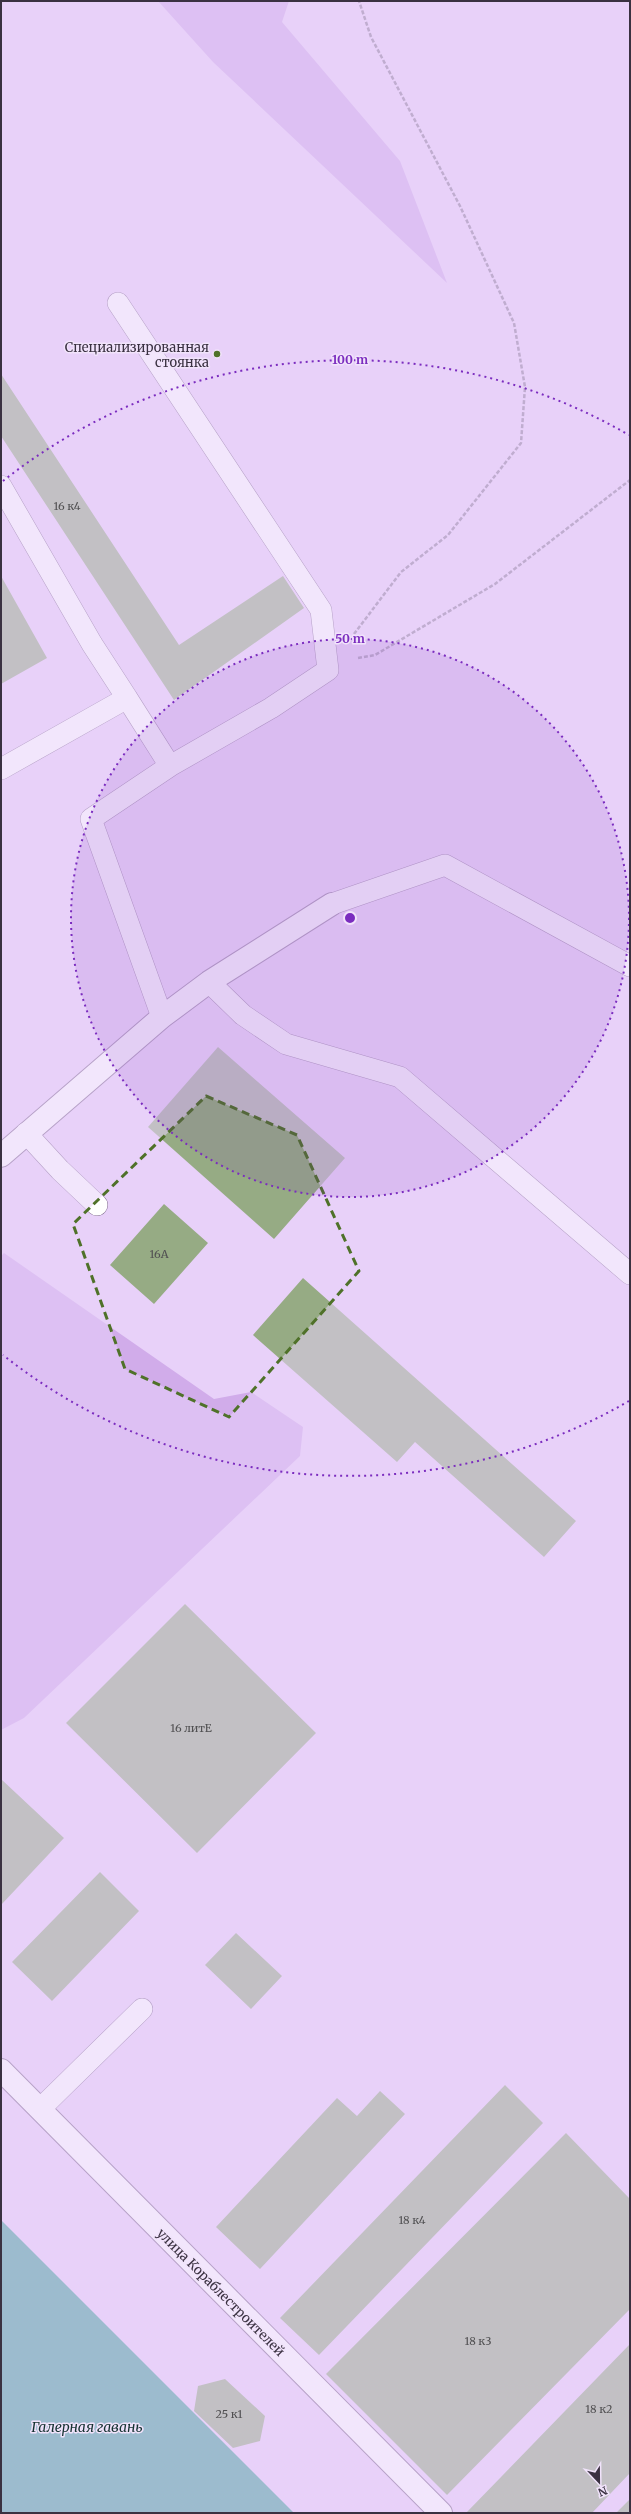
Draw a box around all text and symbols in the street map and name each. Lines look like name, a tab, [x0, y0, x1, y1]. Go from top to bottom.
place label: Специализированная стоянка	[65, 339, 209, 371]
marker: Специализированная стоянка	[212, 349, 222, 359]
text: 100 m	[332, 352, 368, 367]
house number: 16 к4	[53, 499, 81, 513]
text: 50 m	[335, 631, 365, 646]
centre of rings	[343, 911, 357, 925]
house number: 16А	[150, 1247, 169, 1261]
house number: 16 литЕ	[170, 1721, 212, 1735]
house number: 18 к4	[398, 2213, 426, 2227]
street label: улица Кораблестроителей	[153, 2225, 288, 2360]
house number: 18 к3	[465, 2334, 491, 2348]
house number: 18 к2	[585, 2402, 613, 2416]
house number: 25 к1	[216, 2407, 242, 2421]
water label: Галерная гавань	[31, 2418, 143, 2436]
north arrow	[579, 2462, 619, 2502]
text: N	[596, 2483, 609, 2500]

